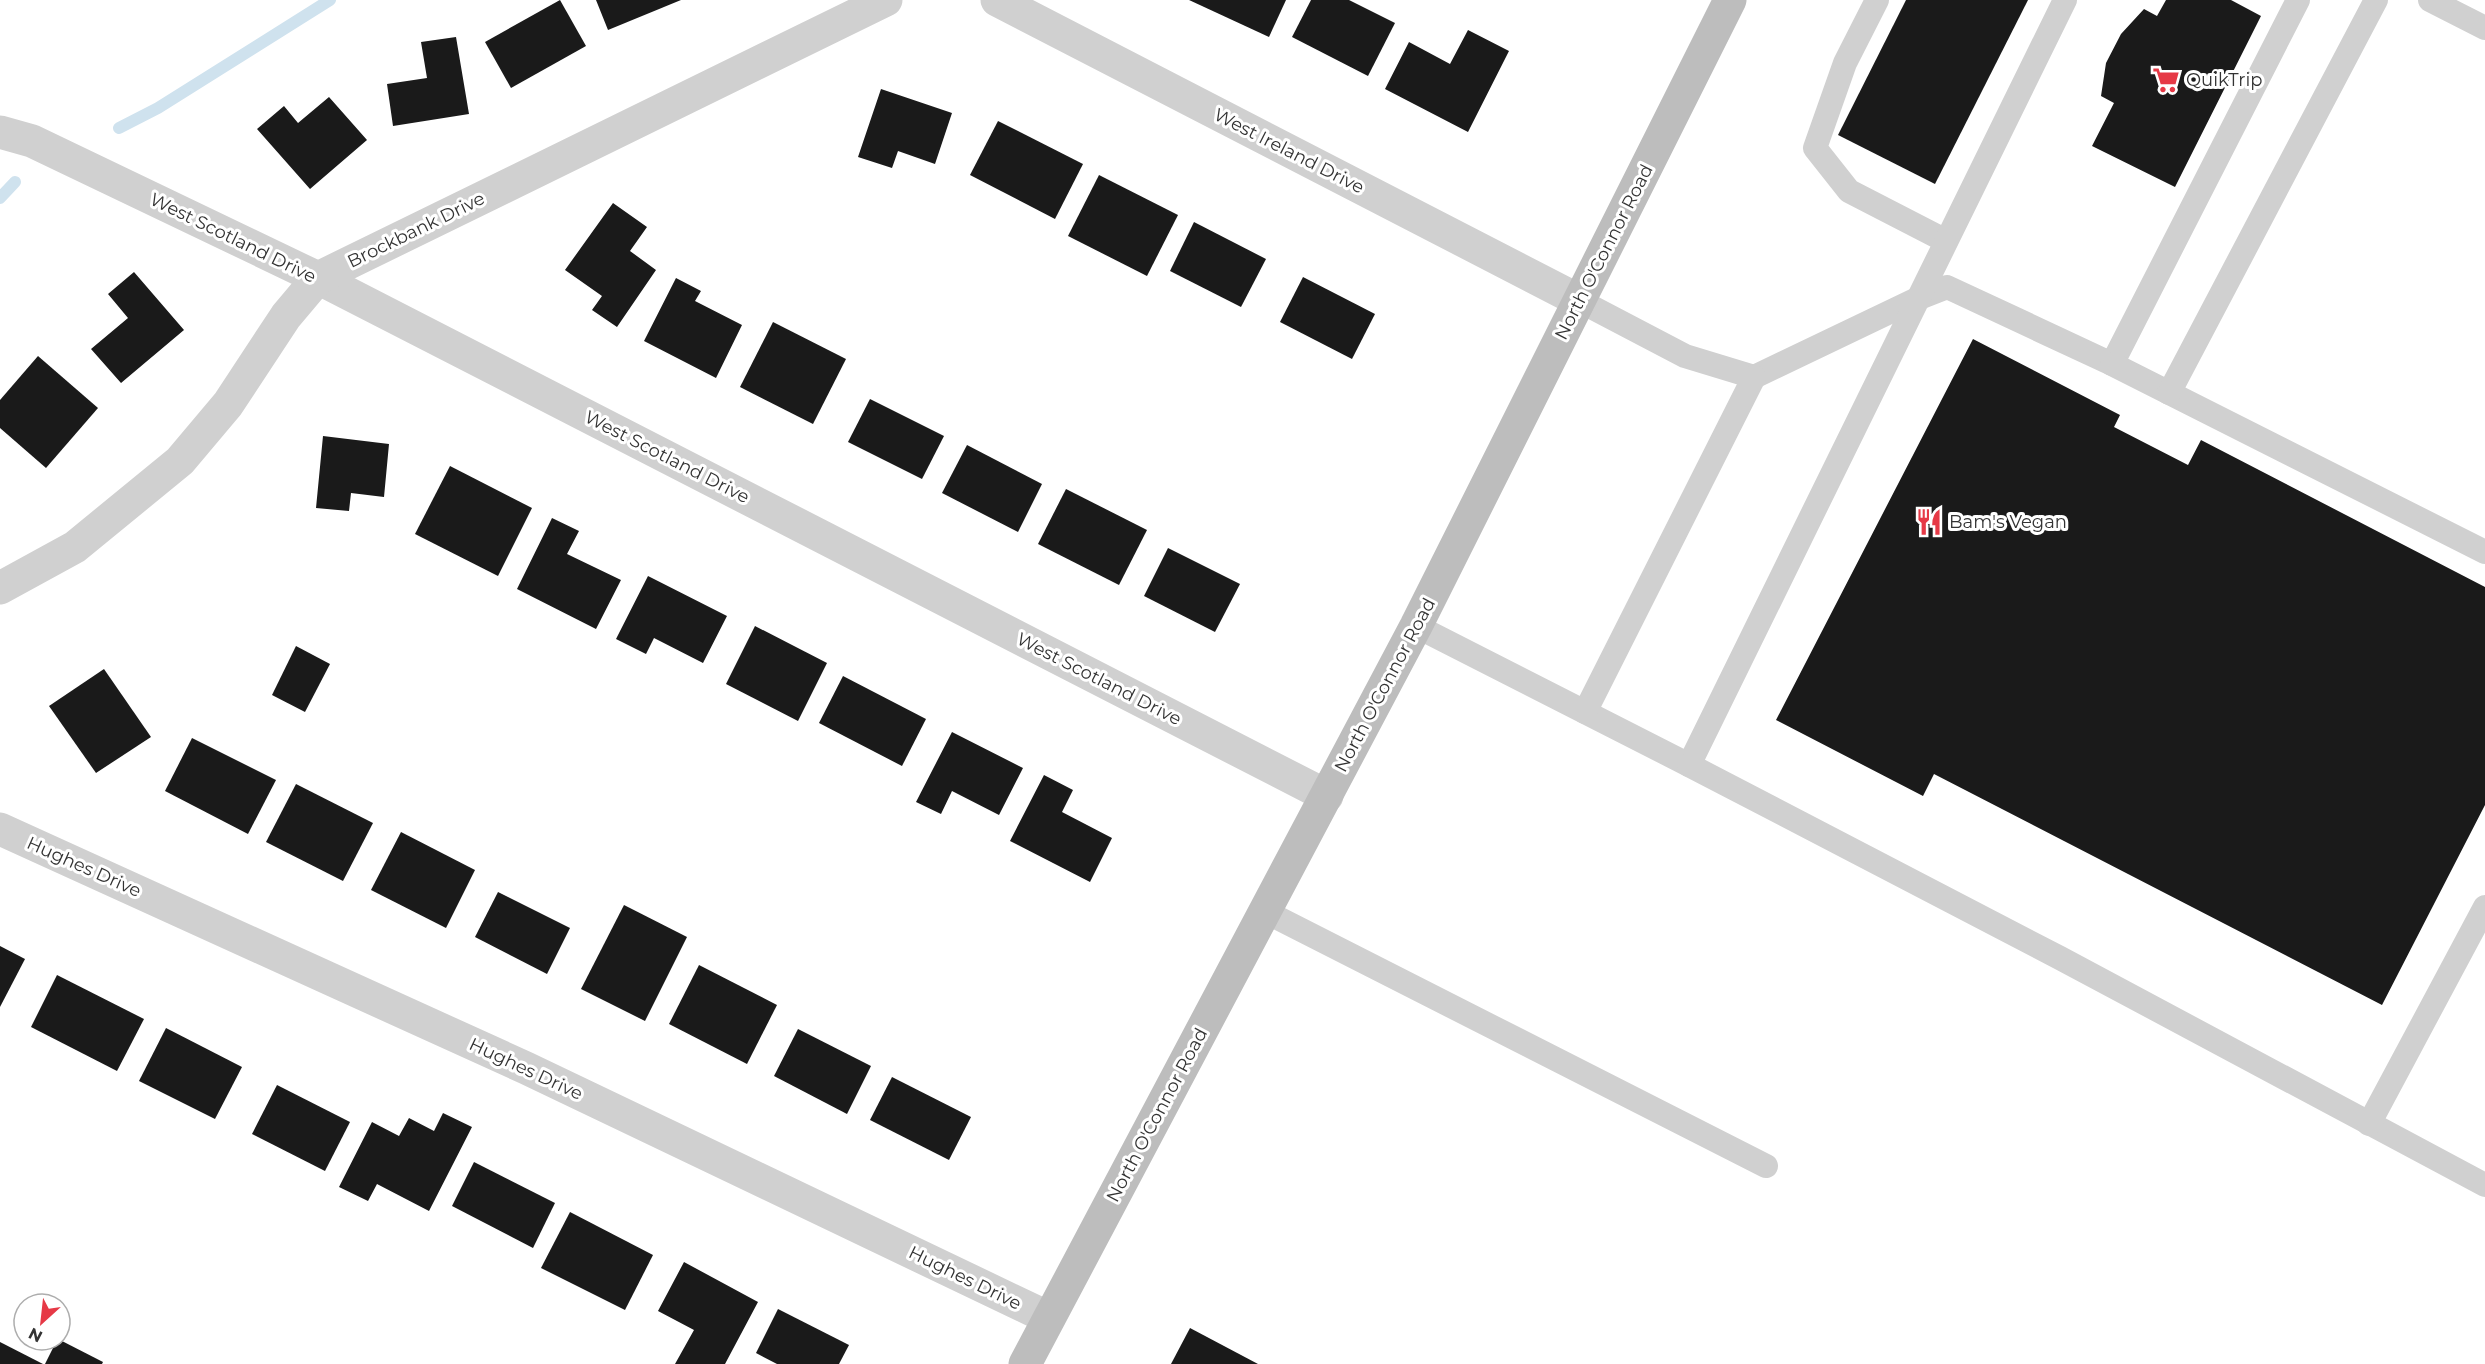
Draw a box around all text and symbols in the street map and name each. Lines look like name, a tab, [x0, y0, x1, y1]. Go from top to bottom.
supermarket icon: QuikTrip	[2151, 65, 2181, 95]
place label: QuikTrip	[2186, 69, 2262, 91]
street label: West Ireland Drive	[1210, 104, 1368, 198]
street label: North O'Connor Road	[1550, 161, 1658, 343]
street label: Brockbank Drive	[344, 187, 488, 273]
street label: West Scotland Drive	[146, 188, 320, 288]
street label: West Scotland Drive	[581, 406, 753, 508]
restaurant icon: Bam's Vegan	[1914, 507, 1944, 537]
place label: Bam's Vegan	[1949, 511, 2067, 533]
street label: North O'Connor Road	[1330, 594, 1440, 776]
street label: West Scotland Drive	[1013, 628, 1185, 730]
street label: Hughes Drive	[23, 832, 145, 902]
street label: North O'Connor Road	[1102, 1024, 1212, 1206]
street label: Hughes Drive	[466, 1033, 586, 1105]
street label: Hughes Drive	[905, 1241, 1025, 1315]
north arrow	[12, 1292, 72, 1352]
text: N	[25, 1324, 45, 1346]

